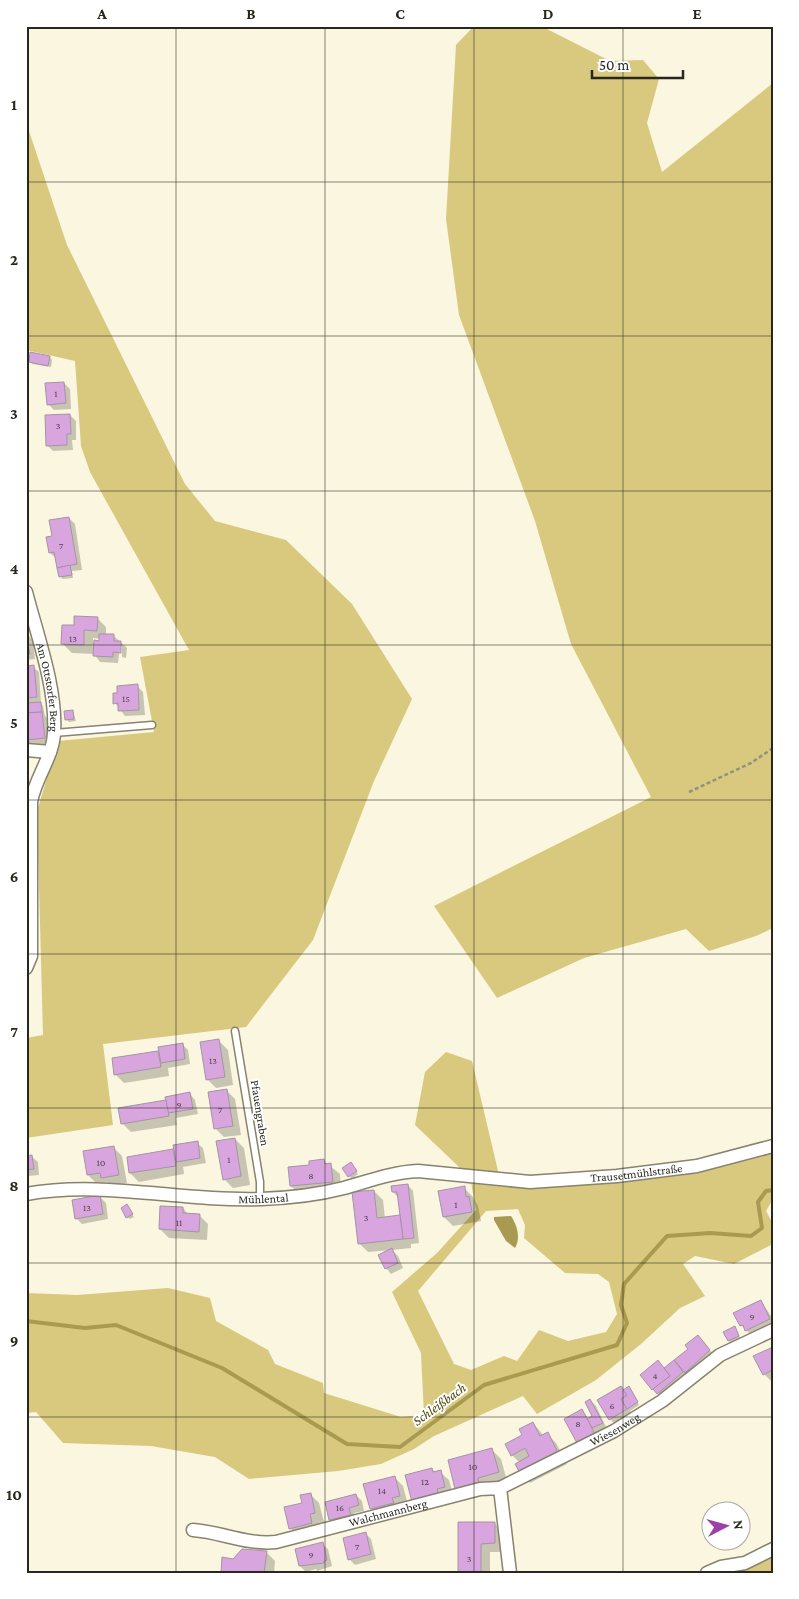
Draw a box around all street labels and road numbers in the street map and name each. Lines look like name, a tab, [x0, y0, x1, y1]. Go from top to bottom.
street label: Am Ottstorfer Berg	[33, 641, 61, 732]
street label: Pfauengraben	[248, 1079, 272, 1147]
street label: Trausetmühlstraße	[590, 1161, 683, 1185]
street label: Mühlental	[238, 1190, 289, 1206]
street label: Wiesenweg	[587, 1409, 643, 1449]
street label: Walchmannberg	[348, 1496, 429, 1530]

